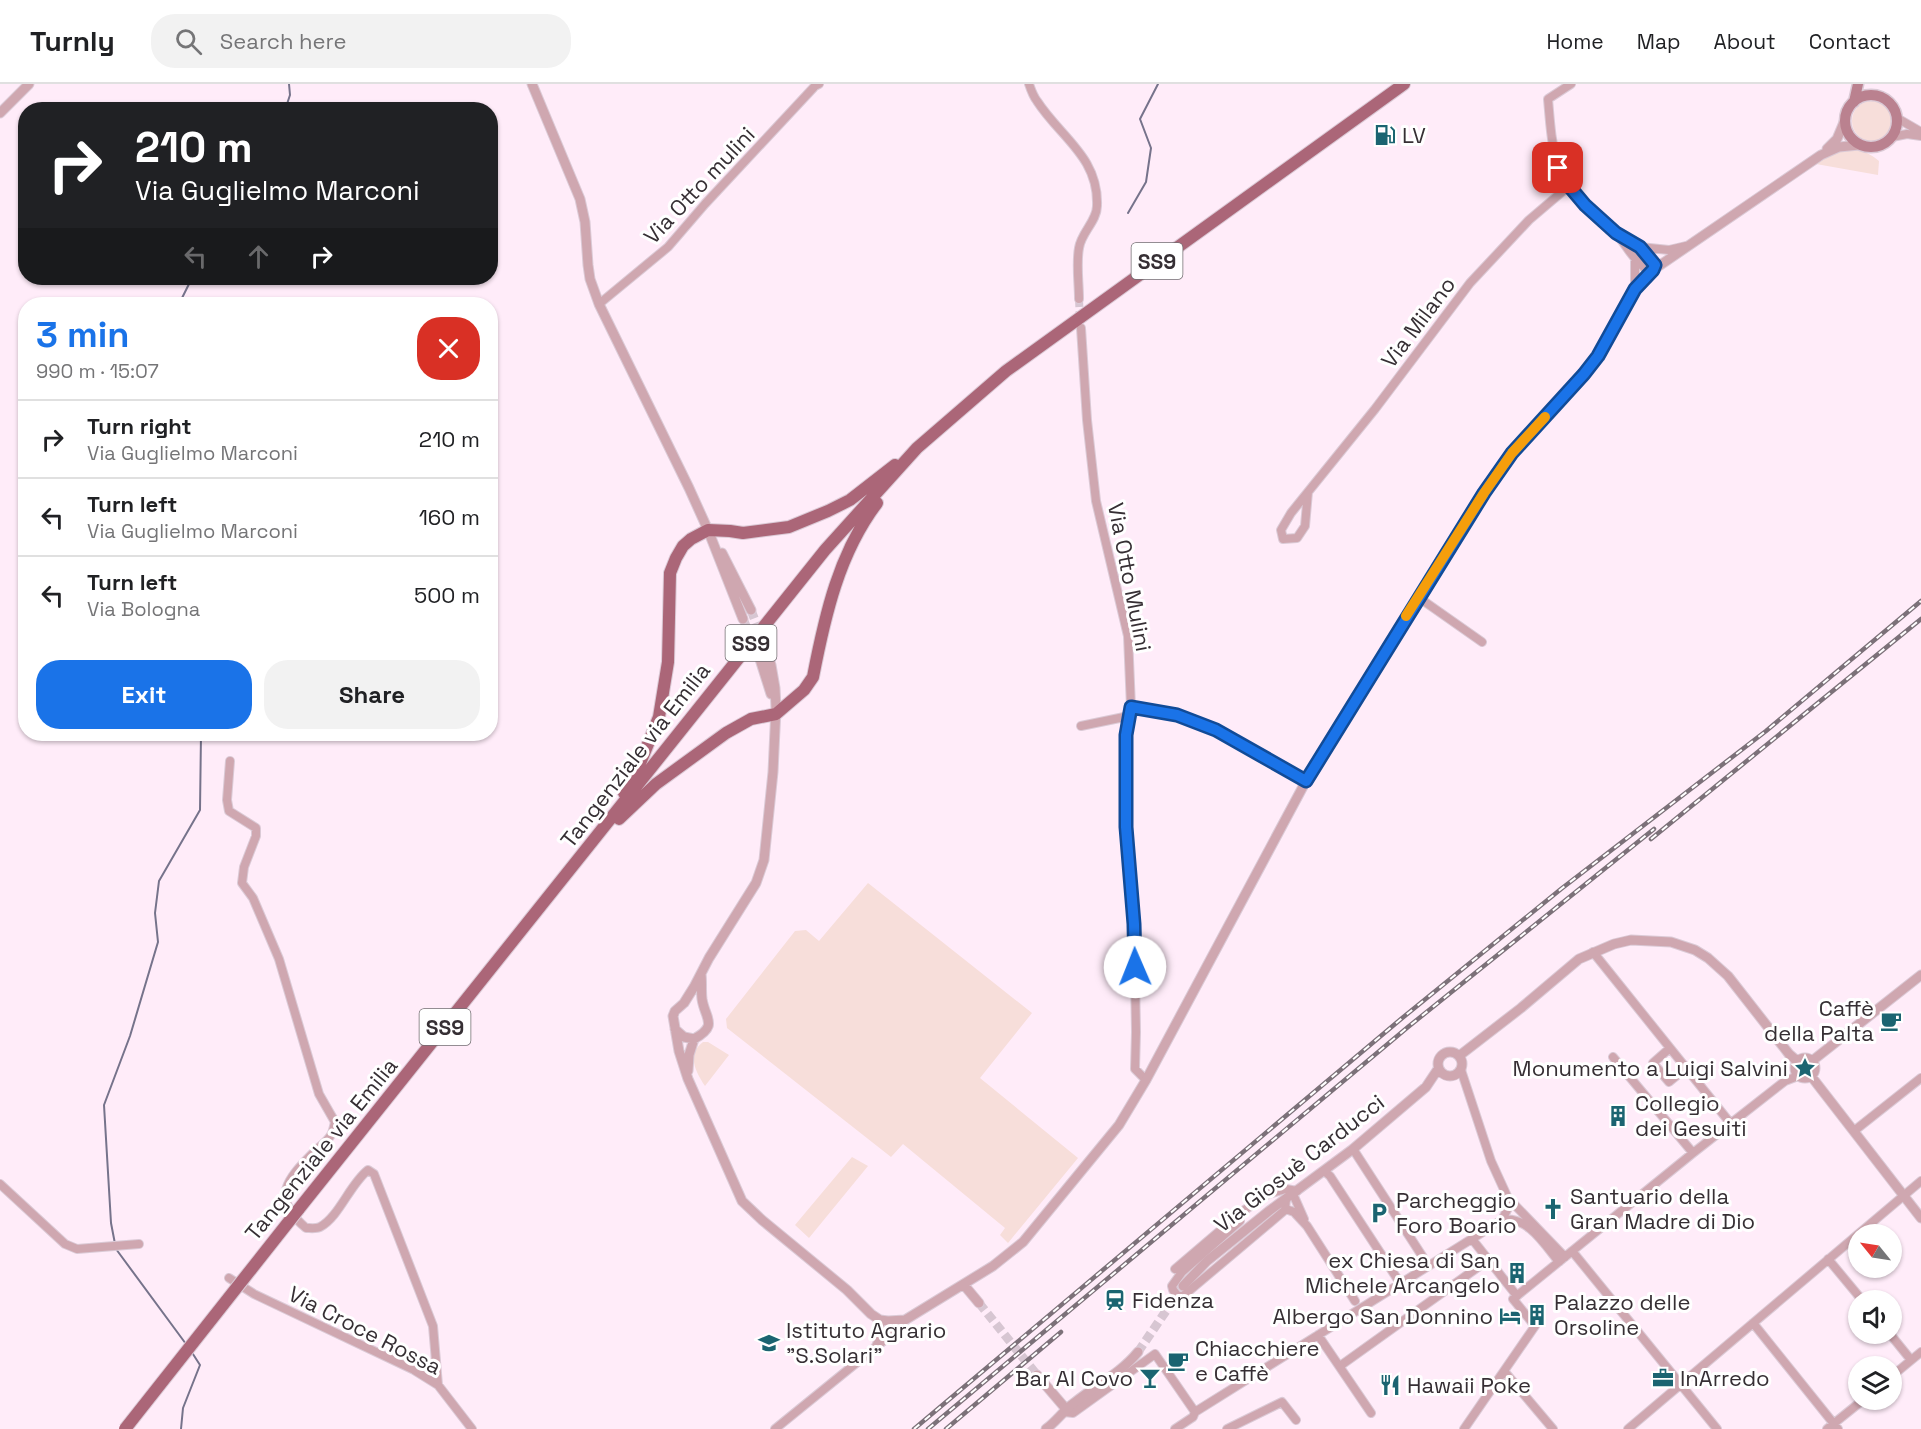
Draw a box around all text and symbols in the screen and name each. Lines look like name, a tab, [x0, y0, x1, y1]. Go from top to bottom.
search box	[151, 14, 571, 68]
text: Turnly	[30, 23, 115, 59]
icon: search	[172, 25, 205, 58]
text: Search here	[220, 27, 347, 55]
text: Home	[1546, 28, 1604, 55]
text: Map	[1637, 28, 1681, 55]
text: About	[1714, 28, 1776, 55]
text: Contact	[1809, 28, 1891, 55]
street label: Via Otto mulini	[637, 120, 761, 250]
text: 210 m	[135, 121, 253, 174]
place label: LV	[1402, 121, 1426, 149]
fuel station icon: LV	[1373, 123, 1397, 147]
icon: right	[36, 126, 114, 204]
pin	[1532, 142, 1583, 193]
icon: arrive	[1541, 151, 1574, 184]
text: Via Guglielmo Marconi	[135, 173, 420, 208]
icon: left	[179, 240, 212, 273]
icon: ahead	[242, 240, 275, 273]
icon: right	[305, 240, 338, 273]
road number: SS9	[1132, 243, 1182, 279]
street label: Via Milano	[1375, 271, 1461, 373]
text: 3 min	[36, 312, 130, 358]
button: close	[417, 317, 480, 380]
text: 990 m · 15:07	[36, 358, 159, 384]
text: Turn right	[87, 412, 192, 440]
icon: right	[36, 423, 69, 456]
text: 210 m	[419, 425, 480, 453]
text: Via Guglielmo Marconi	[87, 440, 298, 466]
text: Turn left	[87, 490, 177, 518]
street label: Via Otto Mulini	[1102, 500, 1158, 654]
icon: left	[36, 501, 69, 534]
text: 160 m	[419, 503, 480, 531]
text: Via Guglielmo Marconi	[87, 518, 298, 544]
text: Turn left	[87, 568, 177, 596]
icon: left	[36, 579, 69, 612]
text: 500 m	[414, 581, 480, 609]
text: Via Bologna	[87, 596, 200, 622]
road number: SS9	[726, 625, 777, 661]
street label: Tangenziale via Emilia	[554, 657, 716, 853]
button: Exit	[36, 660, 252, 729]
button: Share	[264, 660, 480, 729]
position arrow	[1103, 935, 1167, 999]
place label: Caffè della Palta	[1764, 994, 1874, 1047]
road number: SS9	[420, 1009, 470, 1045]
cafe icon: Caffè della Palta	[1879, 1009, 1903, 1033]
street label: Tangenziale via Emilia	[239, 1052, 404, 1246]
place label: Monumento a Luigi Salvini	[1513, 1054, 1788, 1082]
place icon: Monumento a Luigi Salvini	[1793, 1056, 1817, 1080]
street label: Via Giosuè Carducci	[1208, 1088, 1390, 1238]
place label: Collegio dei Gesuiti	[1635, 1089, 1747, 1142]
building icon: Collegio dei Gesuiti	[1606, 1104, 1630, 1128]
place label: Santuario della Gran Madre di Dio	[1570, 1182, 1755, 1235]
place label: Parcheggio Foro Boario	[1396, 1186, 1517, 1239]
church icon: Santuario della Gran Madre di Dio	[1541, 1197, 1565, 1221]
parking icon: Parcheggio Foro Boario	[1367, 1201, 1391, 1225]
north arrow	[1848, 1224, 1902, 1278]
map controls	[1848, 1224, 1902, 1410]
place label: ex Chiesa di San Michele Arcangelo	[1305, 1246, 1500, 1299]
building icon: ex Chiesa di San Michele Arcangelo	[1505, 1261, 1529, 1285]
street label: Via Croce Rossa	[284, 1279, 447, 1381]
place label: Fidenza	[1132, 1286, 1214, 1314]
station icon: Fidenza	[1103, 1288, 1127, 1312]
place label: Palazzo delle Orsoline	[1554, 1288, 1690, 1341]
button: sound	[1848, 1290, 1902, 1344]
place label: Albergo San Donnino	[1272, 1302, 1493, 1330]
building icon: Palazzo delle Orsoline	[1525, 1303, 1549, 1327]
hotel icon: Albergo San Donnino	[1498, 1304, 1522, 1328]
place label: Istituto Agrario "S.Solari"	[786, 1316, 946, 1369]
school or university icon: Istituto Agrario "S.Solari"	[757, 1331, 781, 1355]
place label: Chiacchiere e Caffè	[1195, 1334, 1320, 1387]
cafe icon: Chiacchiere e Caffè	[1166, 1349, 1190, 1373]
button: layers	[1848, 1356, 1902, 1410]
place label: Bar Al Covo	[1015, 1364, 1133, 1392]
place label: InArredo	[1680, 1364, 1770, 1392]
bar icon: Bar Al Covo	[1138, 1366, 1162, 1390]
office icon: InArredo	[1651, 1366, 1675, 1390]
place label: Hawaii Poke	[1407, 1371, 1531, 1399]
restaurant icon: Hawaii Poke	[1378, 1373, 1402, 1397]

